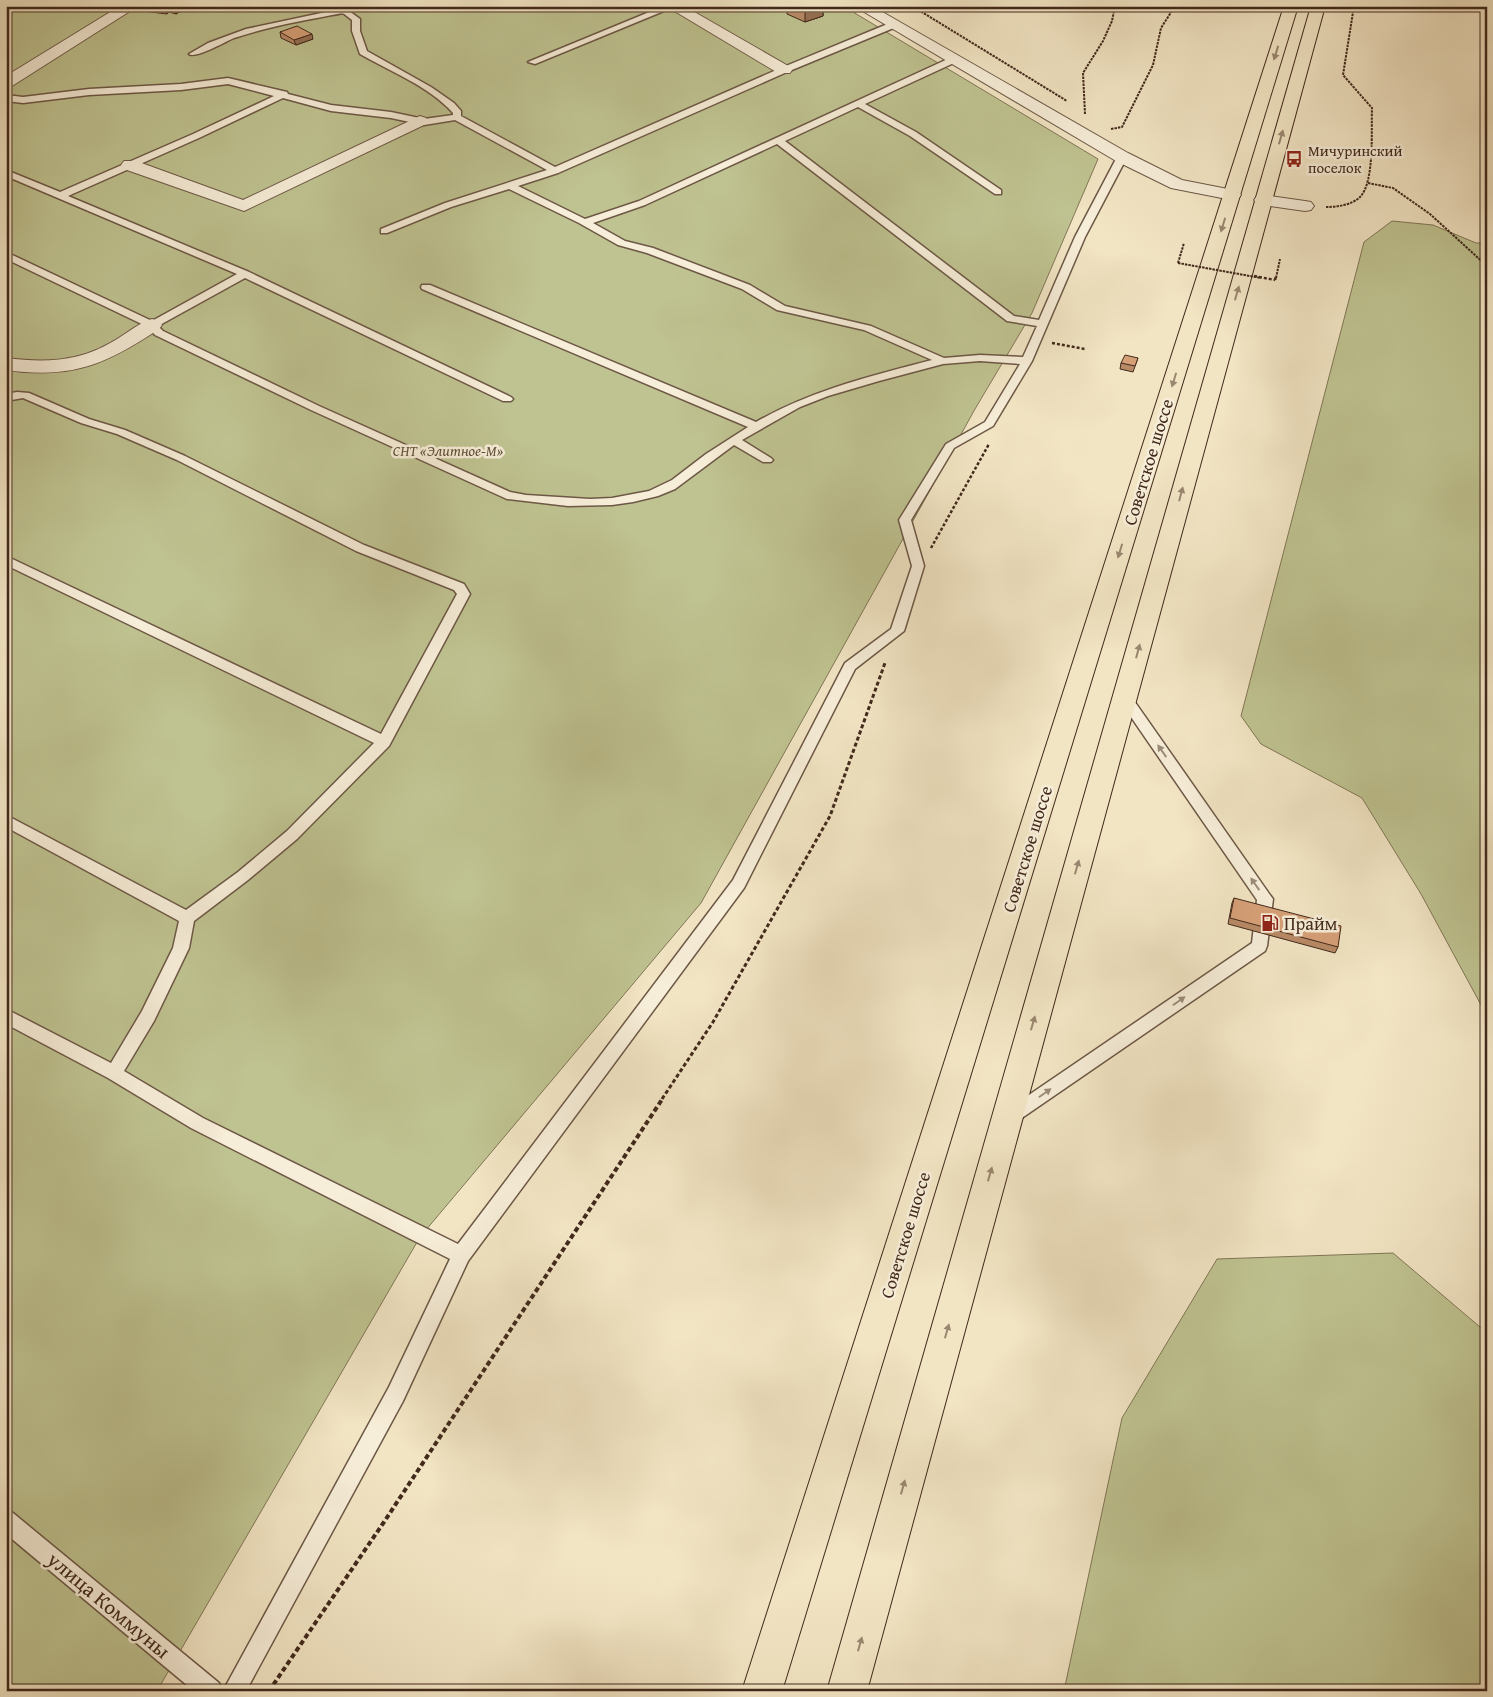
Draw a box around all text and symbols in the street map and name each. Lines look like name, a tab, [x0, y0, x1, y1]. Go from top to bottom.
one-way arrow	[1272, 45, 1280, 60]
one-way arrow	[1278, 129, 1286, 144]
place label: Мичуринский поселок	[1308, 140, 1403, 178]
bus stop icon: Мичуринский поселок	[1284, 149, 1304, 169]
one-way arrow	[1219, 217, 1226, 232]
one-way arrow	[1233, 286, 1241, 301]
one-way arrow	[1170, 372, 1178, 387]
street label: Советское шоссе	[1116, 395, 1180, 529]
park label: СНТ «Элитное-М»	[393, 440, 504, 461]
one-way arrow	[1178, 486, 1186, 501]
one-way arrow	[1116, 544, 1124, 559]
one-way arrow	[1135, 643, 1143, 658]
one-way arrow	[1157, 744, 1167, 758]
street label: Советское шоссе	[995, 782, 1059, 916]
one-way arrow	[1074, 859, 1082, 874]
one-way arrow	[1250, 877, 1260, 891]
place label: Прайм	[1284, 910, 1338, 937]
fuel station icon: Прайм	[1260, 913, 1280, 933]
one-way arrow	[1172, 996, 1186, 1006]
one-way arrow	[1029, 1016, 1037, 1031]
one-way arrow	[1038, 1088, 1052, 1098]
one-way arrow	[987, 1166, 995, 1181]
street label: Советское шоссе	[873, 1168, 937, 1302]
one-way arrow	[943, 1323, 951, 1338]
one-way arrow	[900, 1480, 908, 1495]
street label: улица Коммуны	[40, 1543, 178, 1666]
one-way arrow	[856, 1636, 864, 1651]

